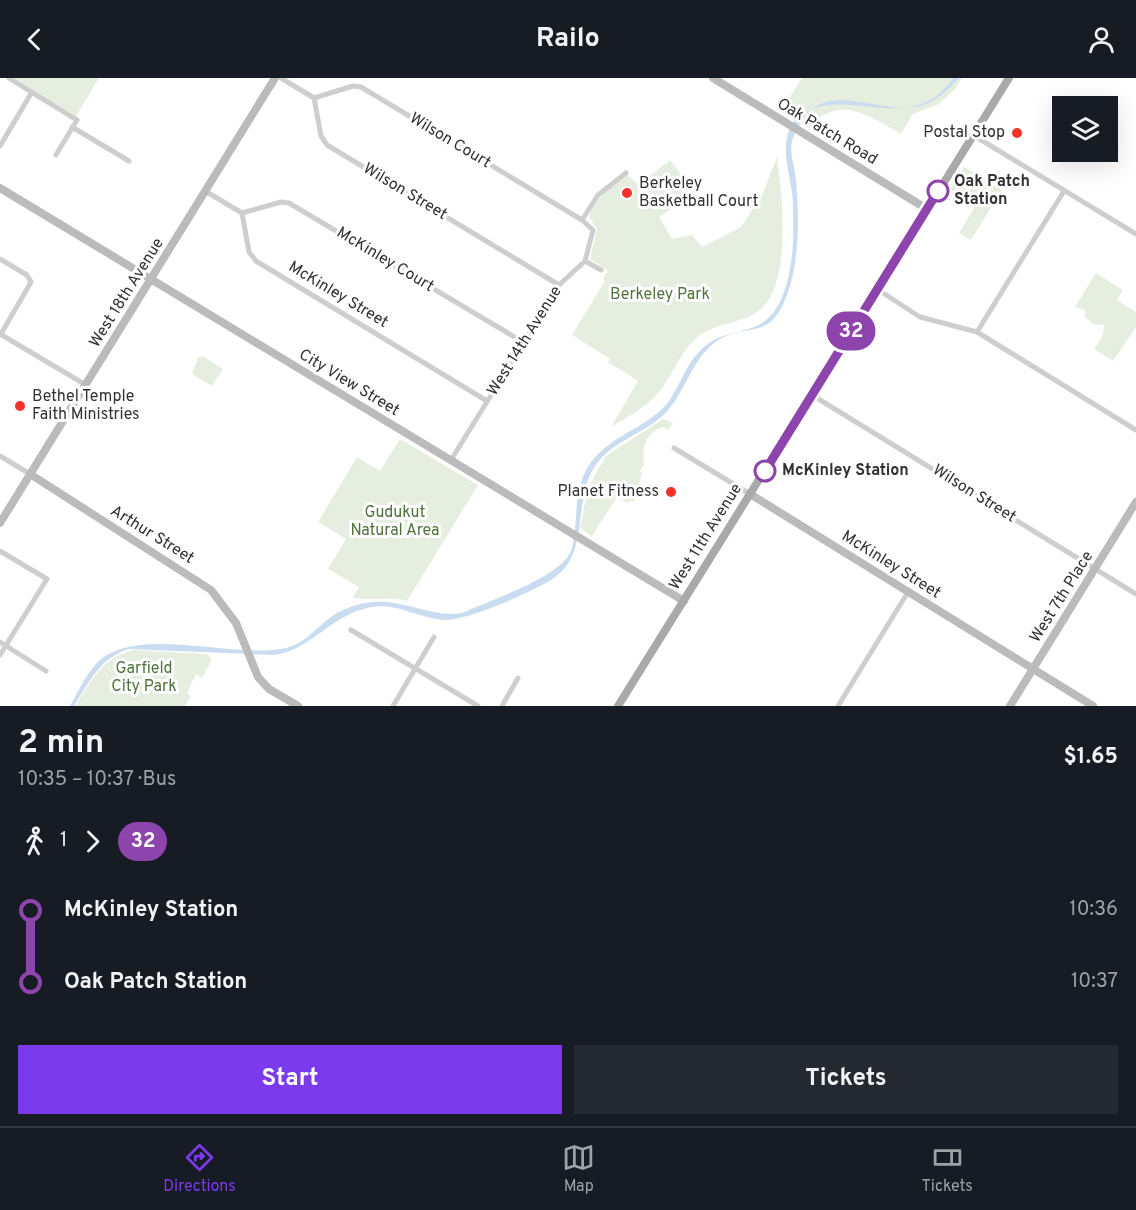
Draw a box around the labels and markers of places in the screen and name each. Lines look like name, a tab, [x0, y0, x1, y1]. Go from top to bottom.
place label: Postal Stop	[923, 123, 1005, 143]
marker: Postal Stop	[1010, 126, 1024, 140]
place label: Oak Patch Station	[954, 172, 1030, 210]
place label: Berkeley Basketball Court	[639, 174, 759, 212]
marker: Oak Patch Station	[927, 180, 949, 202]
marker: Berkeley Basketball Court	[620, 186, 634, 200]
place label: Bethel Temple Faith Ministries	[32, 387, 140, 425]
marker: Bethel Temple Faith Ministries	[13, 399, 27, 413]
marker: McKinley Station	[754, 460, 776, 482]
place label: McKinley Station	[782, 461, 909, 481]
place label: Planet Fitness	[557, 482, 659, 502]
marker: Planet Fitness	[664, 485, 678, 499]

